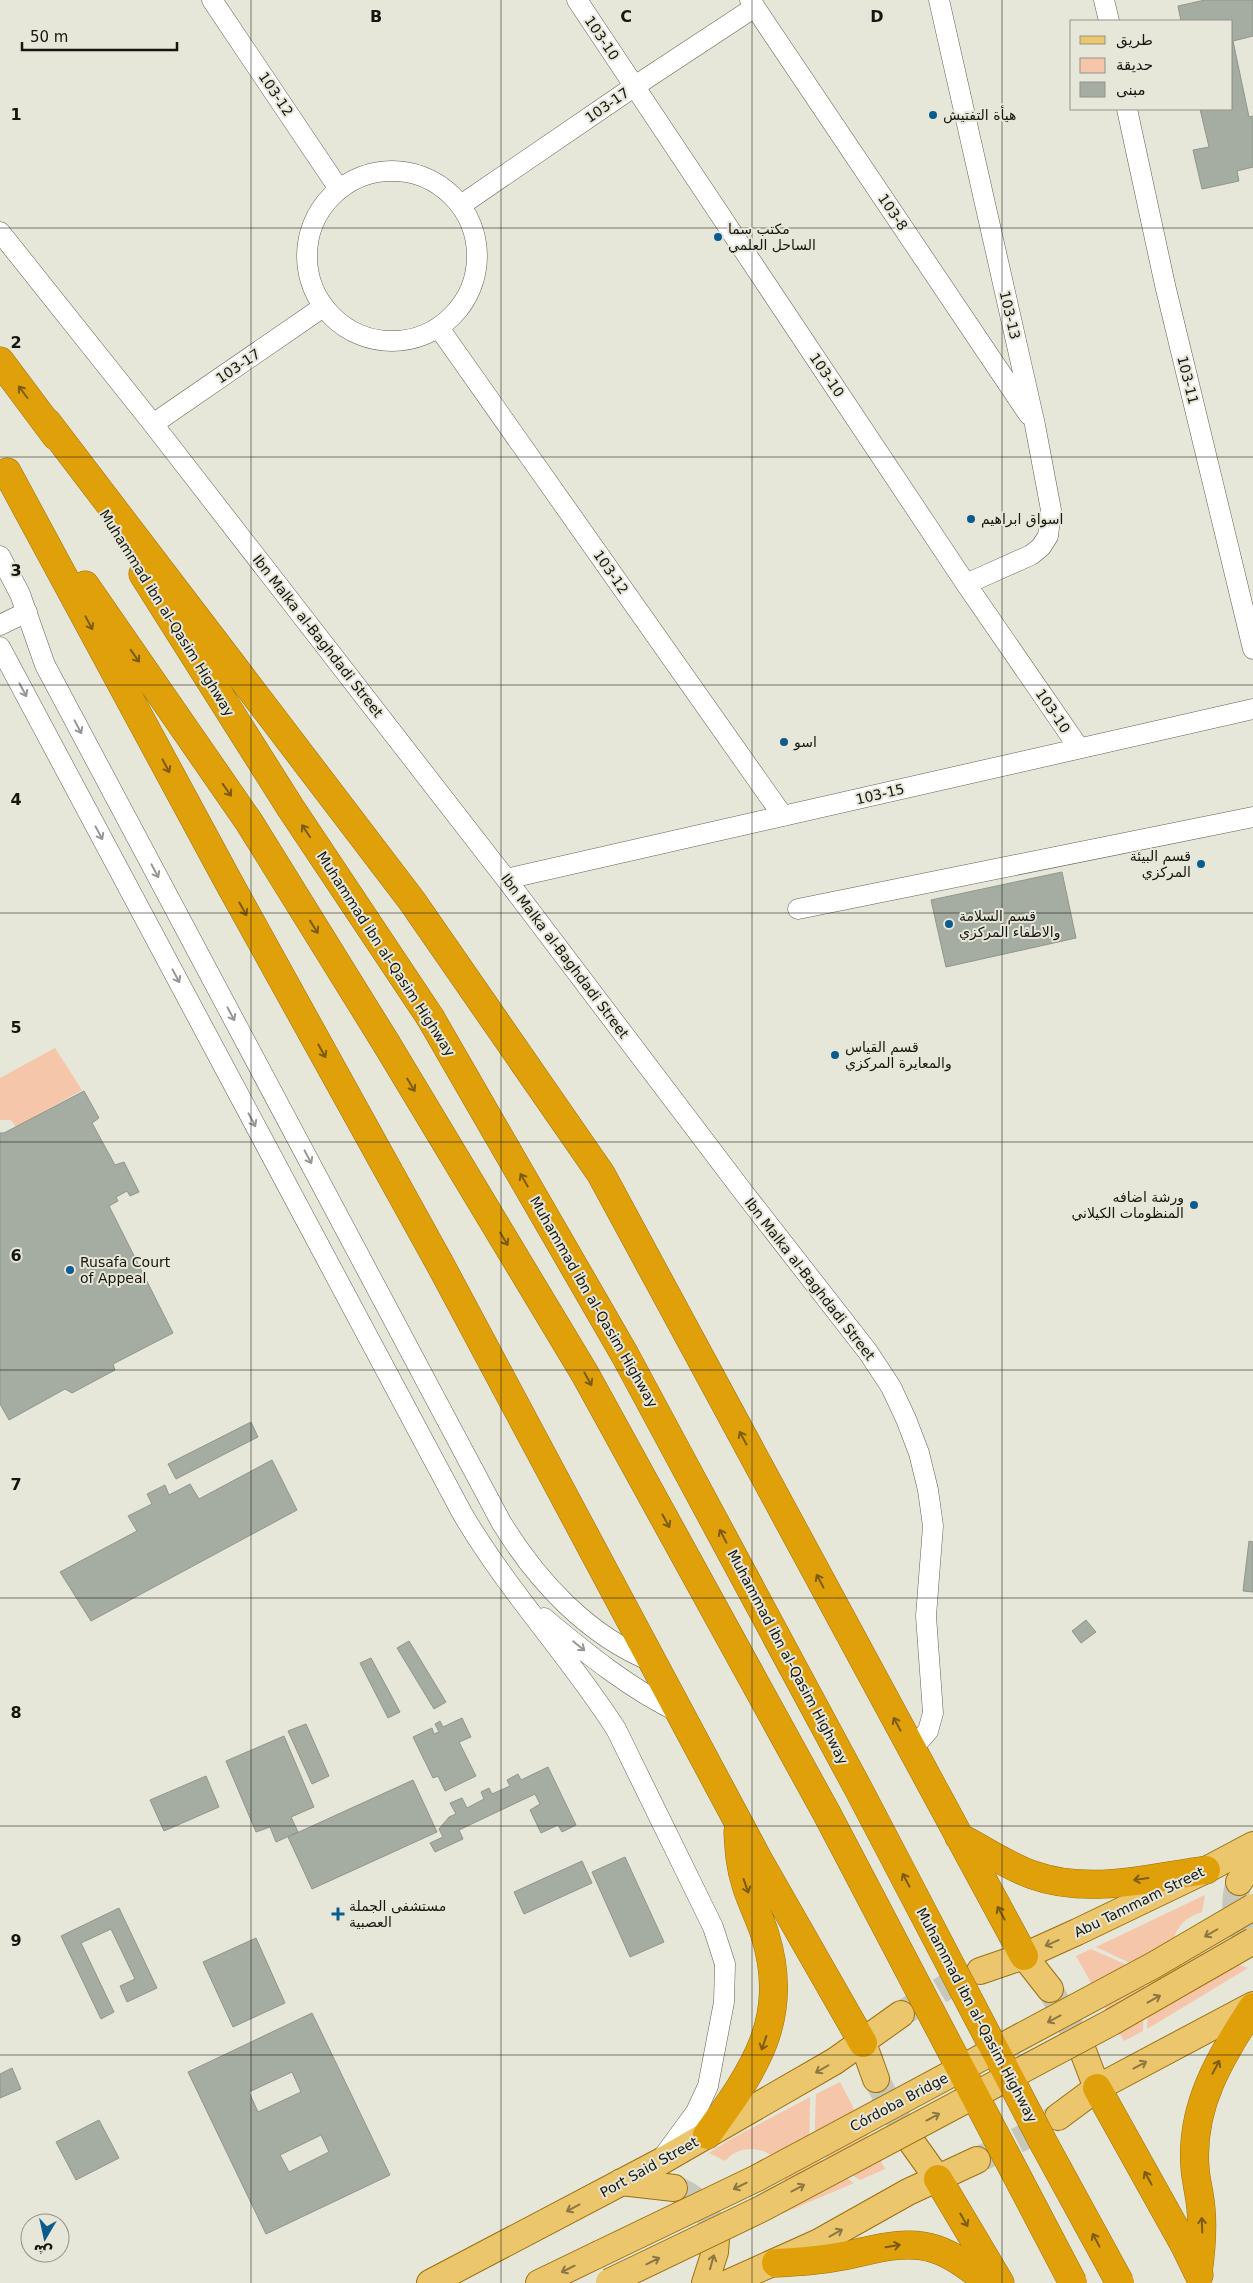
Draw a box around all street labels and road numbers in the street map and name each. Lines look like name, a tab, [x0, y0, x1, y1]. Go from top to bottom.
street label: 103-10	[582, 13, 622, 63]
street label: 103-12	[256, 69, 296, 119]
street label: 103-17	[582, 84, 632, 126]
street label: 103-8	[875, 191, 911, 233]
street label: 103-13	[997, 289, 1023, 341]
street label: 103-17	[213, 346, 263, 386]
street label: 103-10	[807, 350, 847, 400]
street label: 103-11	[1174, 354, 1202, 406]
street label: Muhammad ibn al-Qasim Highway	[96, 507, 238, 719]
street label: 103-12	[590, 547, 632, 597]
street label: Ibn Malka al-Baghdadi Street	[250, 551, 387, 721]
street label: 103-10	[1033, 686, 1073, 736]
street label: 103-15	[854, 781, 906, 807]
street label: Muhammad ibn al-Qasim Highway	[314, 849, 458, 1059]
street label: Ibn Malka al-Baghdadi Street	[498, 871, 632, 1042]
street label: Muhammad ibn al-Qasim Highway	[527, 1194, 661, 1410]
street label: Ibn Malka al-Baghdadi Street	[742, 1194, 879, 1364]
street label: Muhammad ibn al-Qasim Highway	[724, 1547, 852, 1767]
street label: Abu Tammam Street	[1071, 1863, 1207, 1941]
street label: Muhammad ibn al-Qasim Highway	[913, 1905, 1041, 2125]
street label: Córdoba Bridge	[847, 2069, 951, 2135]
street label: Port Said Street	[597, 2133, 701, 2201]

